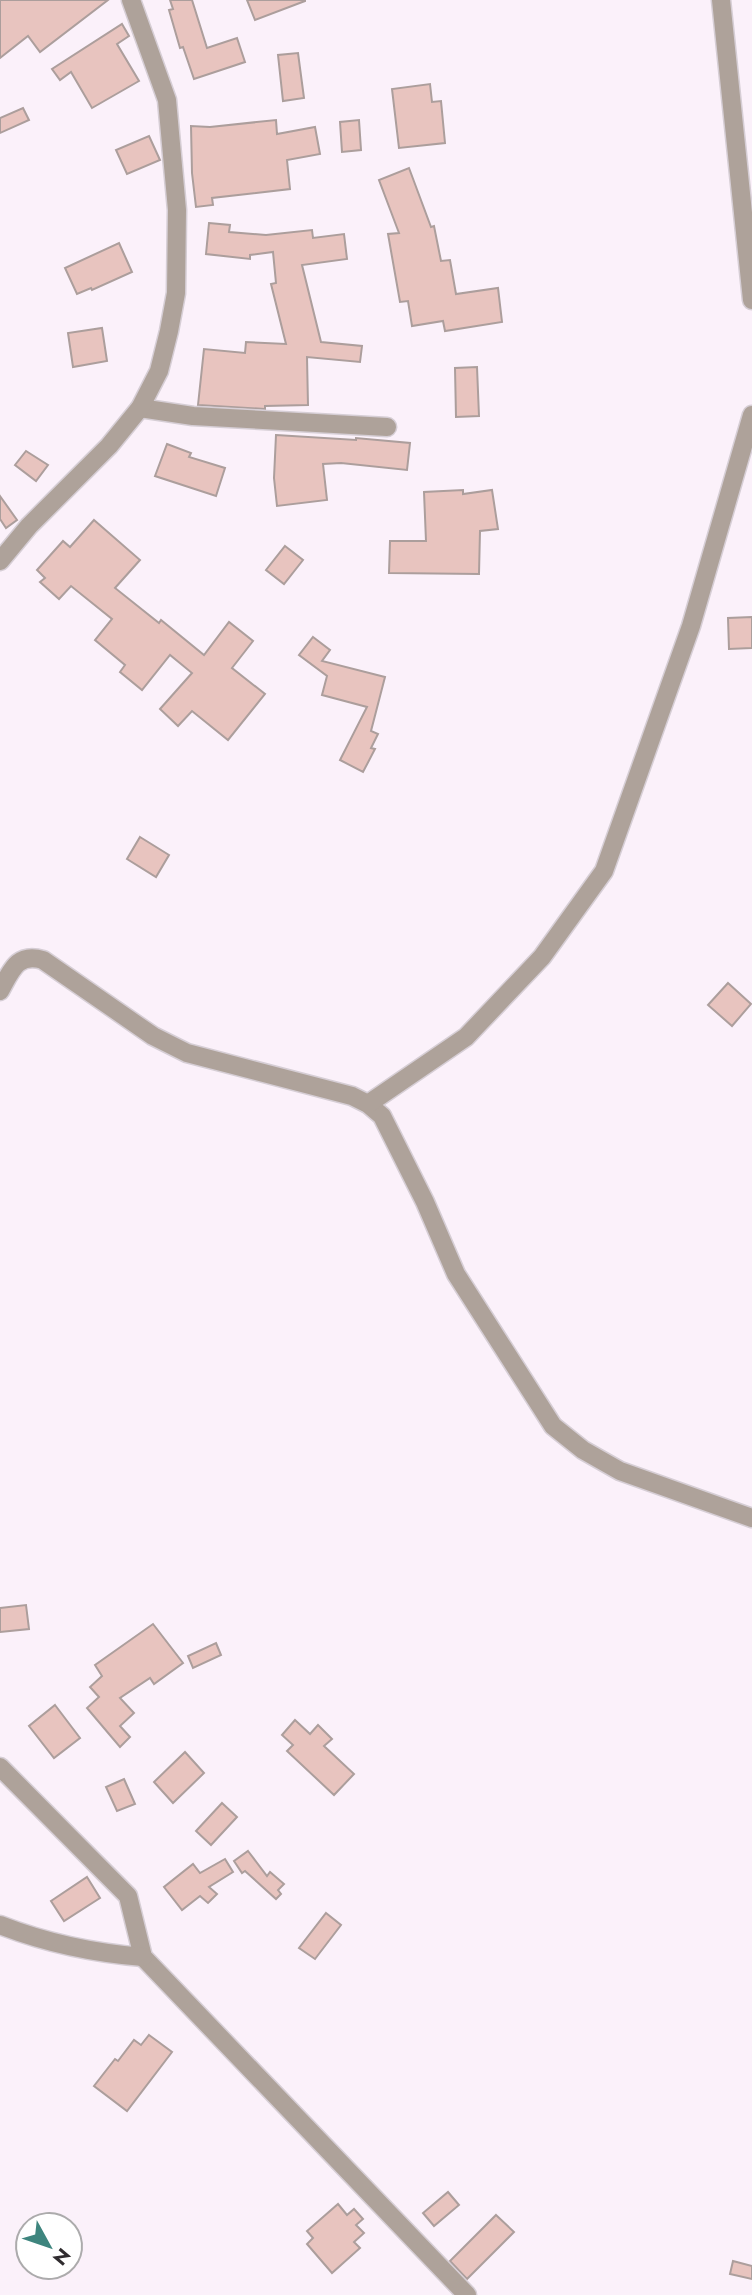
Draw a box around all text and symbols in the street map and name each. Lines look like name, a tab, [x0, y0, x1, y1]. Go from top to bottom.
north arrow	[14, 2211, 84, 2281]
text: N	[46, 2242, 77, 2271]

